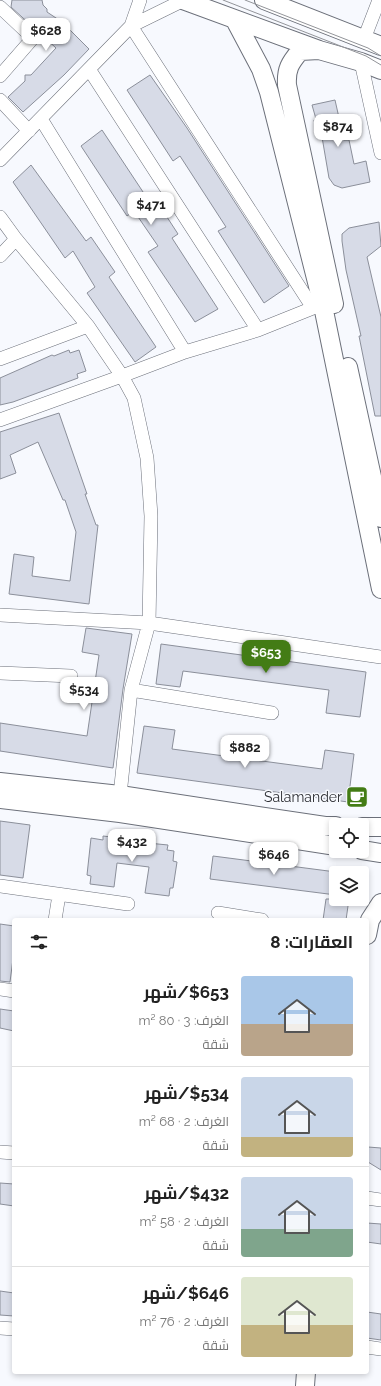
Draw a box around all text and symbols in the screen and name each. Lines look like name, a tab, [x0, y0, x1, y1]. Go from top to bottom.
pin: $628	[22, 18, 70, 52]
text: $628	[30, 23, 62, 38]
pin: $874	[314, 114, 362, 148]
text: $874	[323, 119, 353, 134]
pin: $471	[127, 192, 175, 226]
text: $471	[136, 197, 166, 212]
pin: $653	[242, 640, 290, 674]
text: $653	[251, 645, 281, 660]
pin: $534	[60, 677, 108, 711]
text: $534	[69, 682, 99, 697]
pin: $882	[221, 735, 269, 769]
text: $882	[229, 740, 261, 755]
cafe icon: Salamander	[344, 784, 370, 810]
place label: Salamander	[264, 789, 342, 805]
map controls	[329, 818, 369, 906]
button: locate	[329, 818, 369, 858]
pin: $432	[108, 829, 156, 863]
text: $432	[117, 834, 147, 849]
pin: $646	[250, 842, 298, 876]
text: $646	[258, 847, 290, 862]
button: layers	[329, 866, 369, 906]
icon: filters	[28, 931, 50, 953]
text: العقارات: 8	[270, 932, 353, 952]
text: $653/شهر	[144, 982, 229, 1002]
icon: home	[273, 992, 321, 1040]
text: الغرف: 3 · 80 m²	[139, 1013, 229, 1028]
text: شقة	[202, 1037, 229, 1052]
text: $534/شهر	[144, 1083, 229, 1103]
icon: home	[273, 1093, 321, 1141]
text: الغرف: 2 · 68 m²	[139, 1114, 229, 1129]
text: شقة	[202, 1138, 229, 1153]
text: $432/شهر	[144, 1183, 229, 1203]
icon: home	[273, 1193, 321, 1241]
text: الغرف: 2 · 58 m²	[140, 1214, 229, 1229]
text: شقة	[202, 1238, 229, 1253]
text: $646/شهر	[143, 1283, 229, 1303]
icon: home	[273, 1293, 321, 1341]
text: الغرف: 2 · 76 m²	[140, 1314, 229, 1329]
text: شقة	[202, 1338, 229, 1353]

